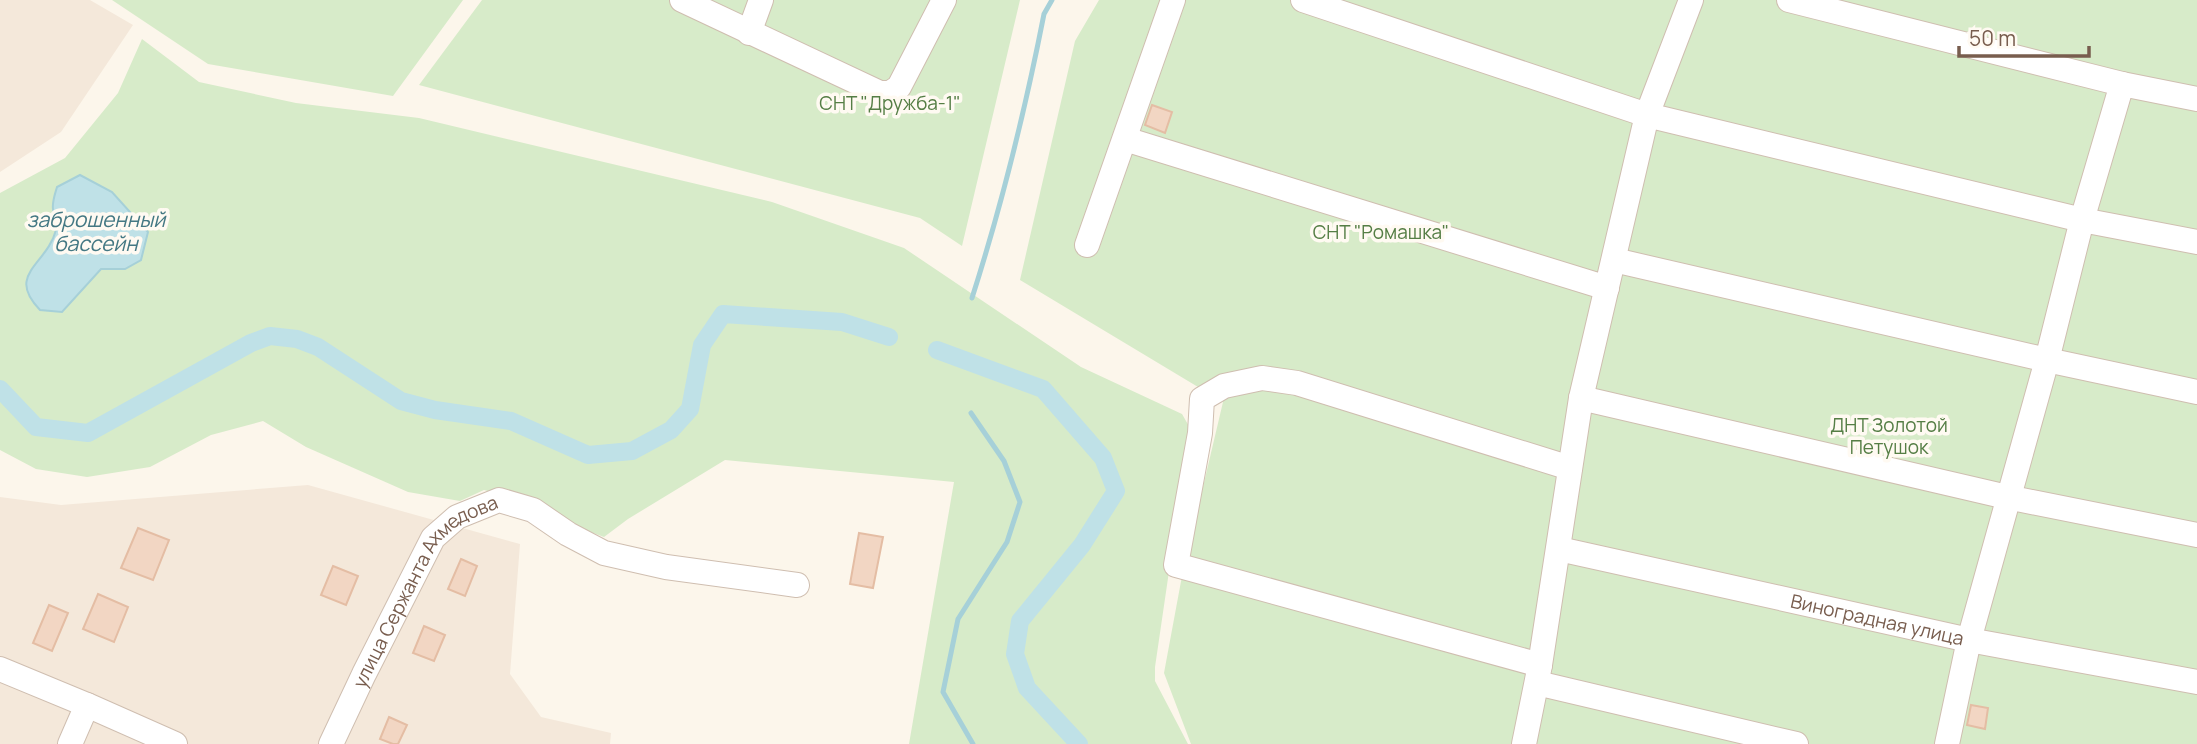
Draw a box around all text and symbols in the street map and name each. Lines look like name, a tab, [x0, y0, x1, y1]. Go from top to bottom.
scale bar	[1959, 14, 2088, 58]
text: 50 m	[1969, 24, 2016, 52]
park label: СНТ "Дружба-1"	[819, 90, 961, 116]
water label: заброшенный бассейн	[27, 205, 167, 257]
park label: СНТ "Ромашка"	[1313, 219, 1449, 245]
park label: ДНТ Золотой Петушок	[1830, 412, 1948, 460]
street label: улица Сержанта Ахмедова	[346, 489, 502, 692]
street label: Виноградная улица	[1788, 588, 1966, 651]

